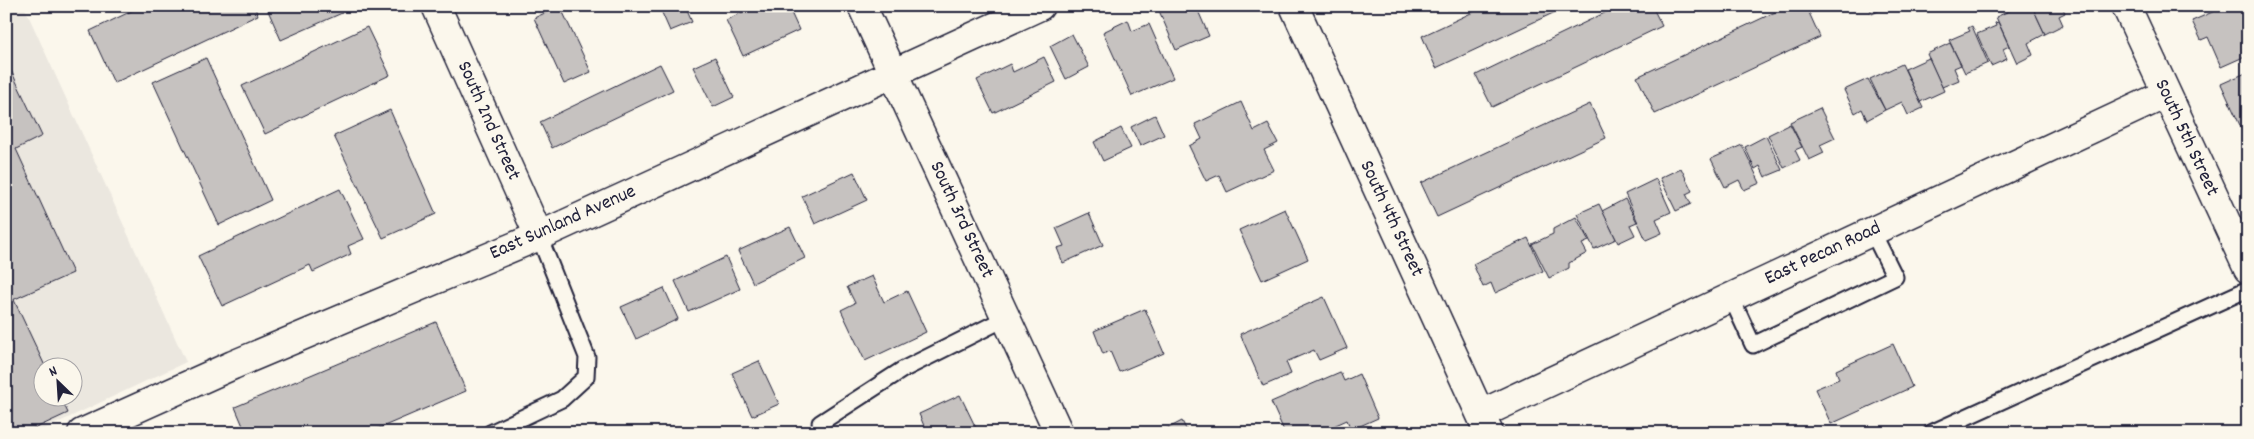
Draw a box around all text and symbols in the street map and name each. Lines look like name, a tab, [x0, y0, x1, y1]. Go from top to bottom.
street label: South 2nd Street	[449, 57, 527, 185]
street label: South 5th Street	[2147, 75, 2225, 201]
street label: South 4th Street	[1352, 156, 1430, 282]
street label: South 3rd Street	[922, 157, 1000, 283]
street label: East Sunland Avenue	[485, 178, 641, 268]
street label: East Pecan Road	[1760, 215, 1886, 293]
north arrow	[32, 356, 82, 406]
text: N	[46, 361, 61, 383]

